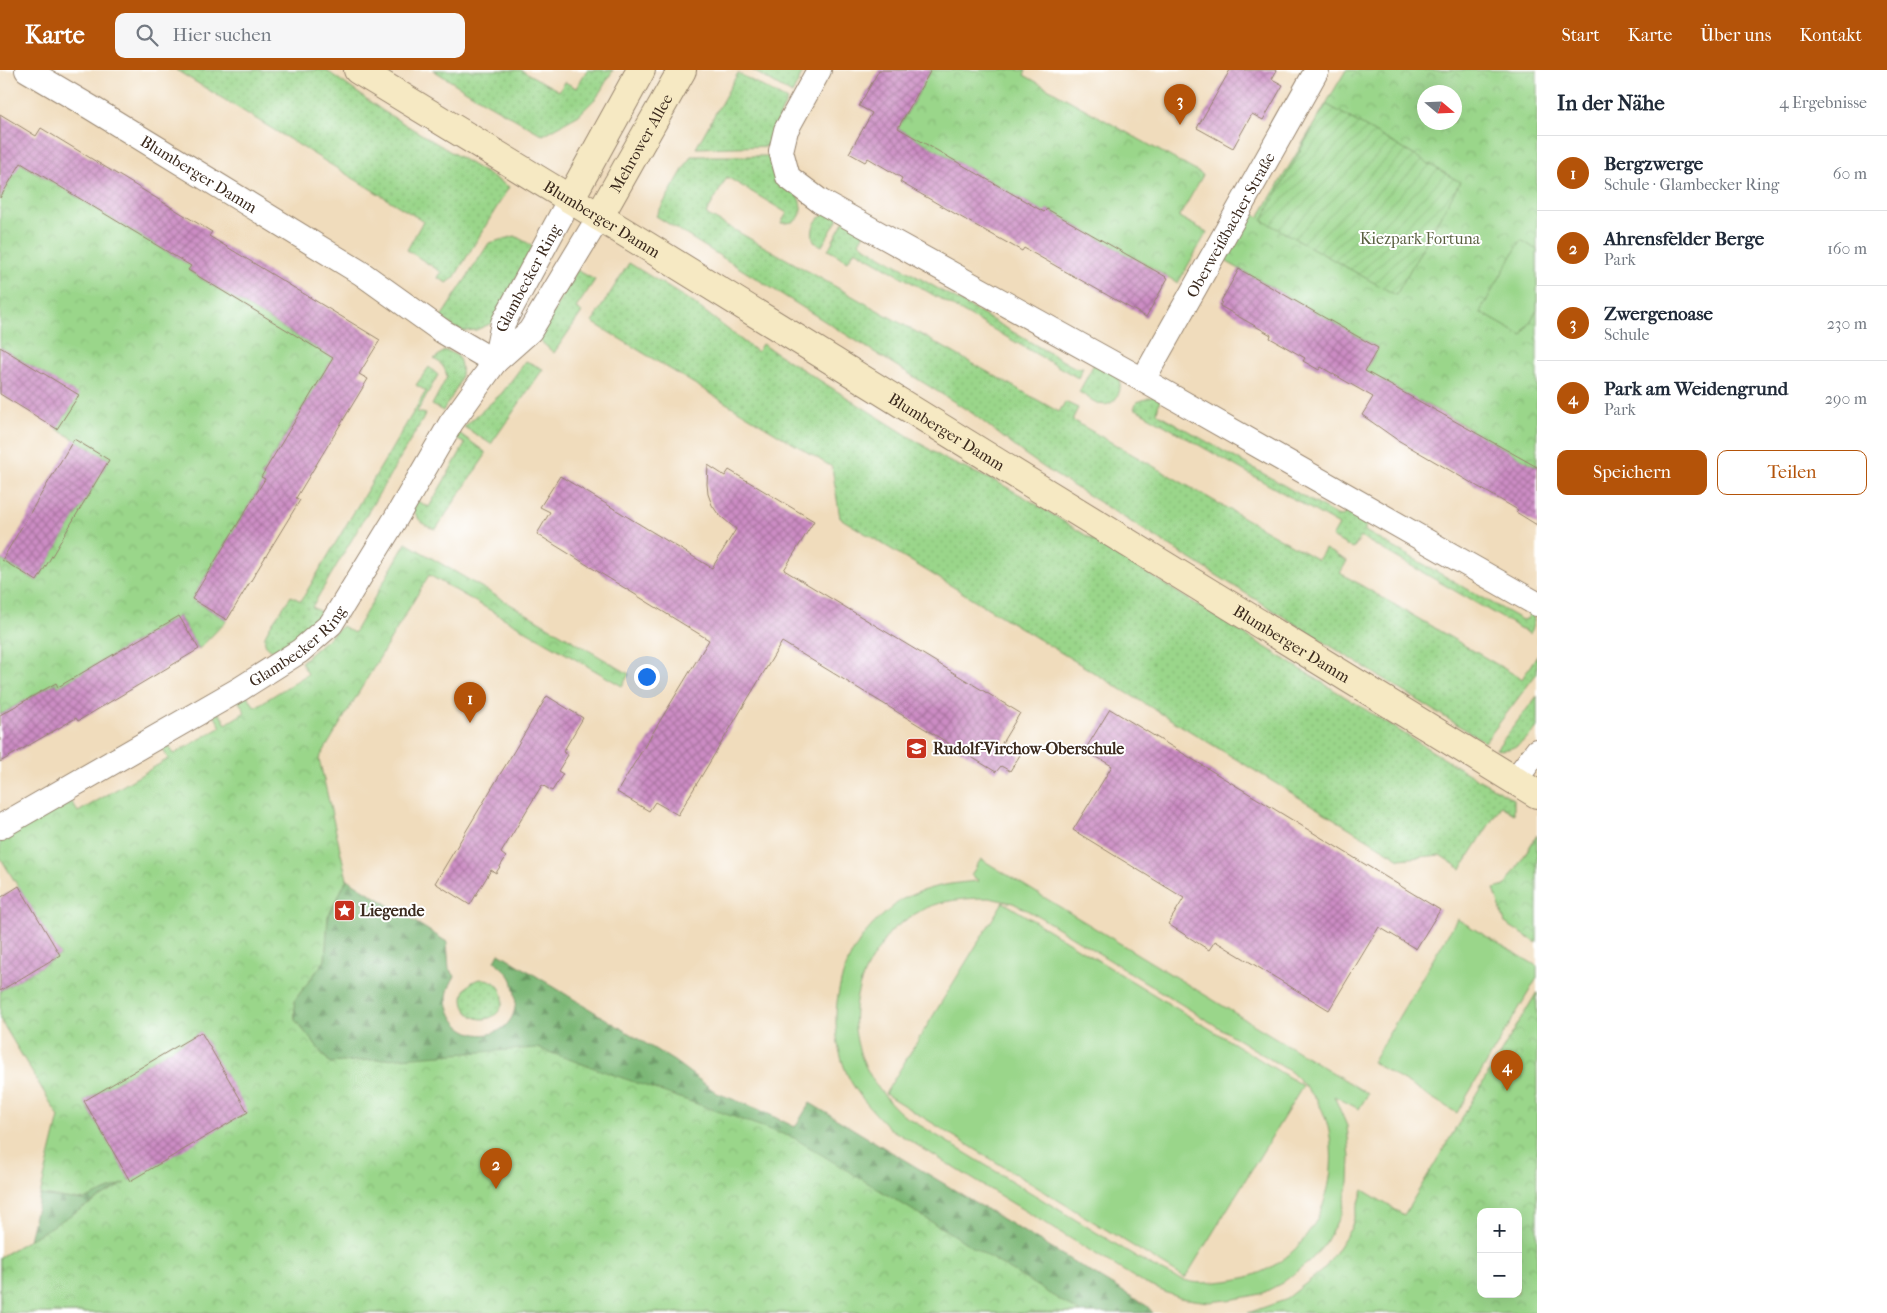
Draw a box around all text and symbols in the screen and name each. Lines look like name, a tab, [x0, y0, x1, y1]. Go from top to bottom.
search box	[115, 13, 465, 58]
text: Karte	[25, 21, 85, 49]
icon: search	[133, 21, 161, 49]
text: Hier suchen	[173, 24, 272, 46]
text: Start	[1561, 25, 1600, 46]
text: Karte	[1628, 25, 1672, 46]
text: Über uns	[1700, 25, 1771, 46]
text: Kontakt	[1799, 25, 1862, 46]
pin: 3	[1164, 84, 1196, 125]
north arrow	[1417, 85, 1462, 130]
street label: Mehrower Allee	[605, 90, 676, 196]
text: In der Nähe	[1557, 91, 1665, 115]
text: 4 Ergebnisse	[1779, 93, 1867, 112]
street label: Blumberger Damm	[137, 131, 261, 217]
street label: Oberweißbacher Straße	[1182, 149, 1279, 301]
text: Bergzwerge	[1604, 153, 1703, 175]
text: 1	[1570, 164, 1576, 183]
text: 60 m	[1833, 164, 1867, 183]
text: Schule · Glambecker Ring	[1604, 175, 1779, 194]
street label: Blumberger Damm	[541, 176, 665, 262]
street label: Glambecker Ring	[492, 220, 564, 334]
text: Ahrensfelder Berge	[1604, 228, 1764, 250]
park label: Kiezpark Fortuna	[1360, 229, 1481, 248]
text: 2	[1569, 239, 1577, 258]
text: 160 m	[1827, 239, 1867, 258]
text: Park	[1604, 250, 1636, 269]
text: Zwergenoase	[1604, 303, 1713, 325]
text: 3	[1570, 314, 1576, 333]
text: 230 m	[1827, 314, 1867, 333]
text: Schule	[1604, 325, 1649, 344]
text: Park am Weidengrund	[1604, 378, 1788, 400]
street label: Blumberger Damm	[885, 388, 1009, 475]
text: 4	[1568, 389, 1578, 408]
text: 290 m	[1825, 389, 1867, 408]
text: Park	[1604, 400, 1636, 419]
button: Speichern	[1557, 450, 1707, 495]
button: Teilen	[1717, 450, 1867, 495]
street label: Blumberger Damm	[1230, 601, 1354, 687]
street label: Glambecker Ring	[245, 602, 350, 691]
your location	[634, 664, 660, 690]
pin: 1	[454, 682, 486, 723]
school or university icon: Rudolf-Virchow-Oberschule	[905, 736, 929, 760]
place label: Rudolf-Virchow-Oberschule	[933, 739, 1124, 758]
place icon: Liegende	[332, 898, 356, 922]
place label: Liegende	[360, 901, 425, 921]
pin: 4	[1491, 1050, 1523, 1091]
pin: 2	[480, 1148, 512, 1189]
map controls	[1477, 1208, 1522, 1298]
button: +	[1477, 1208, 1522, 1253]
button: −	[1477, 1253, 1522, 1298]

